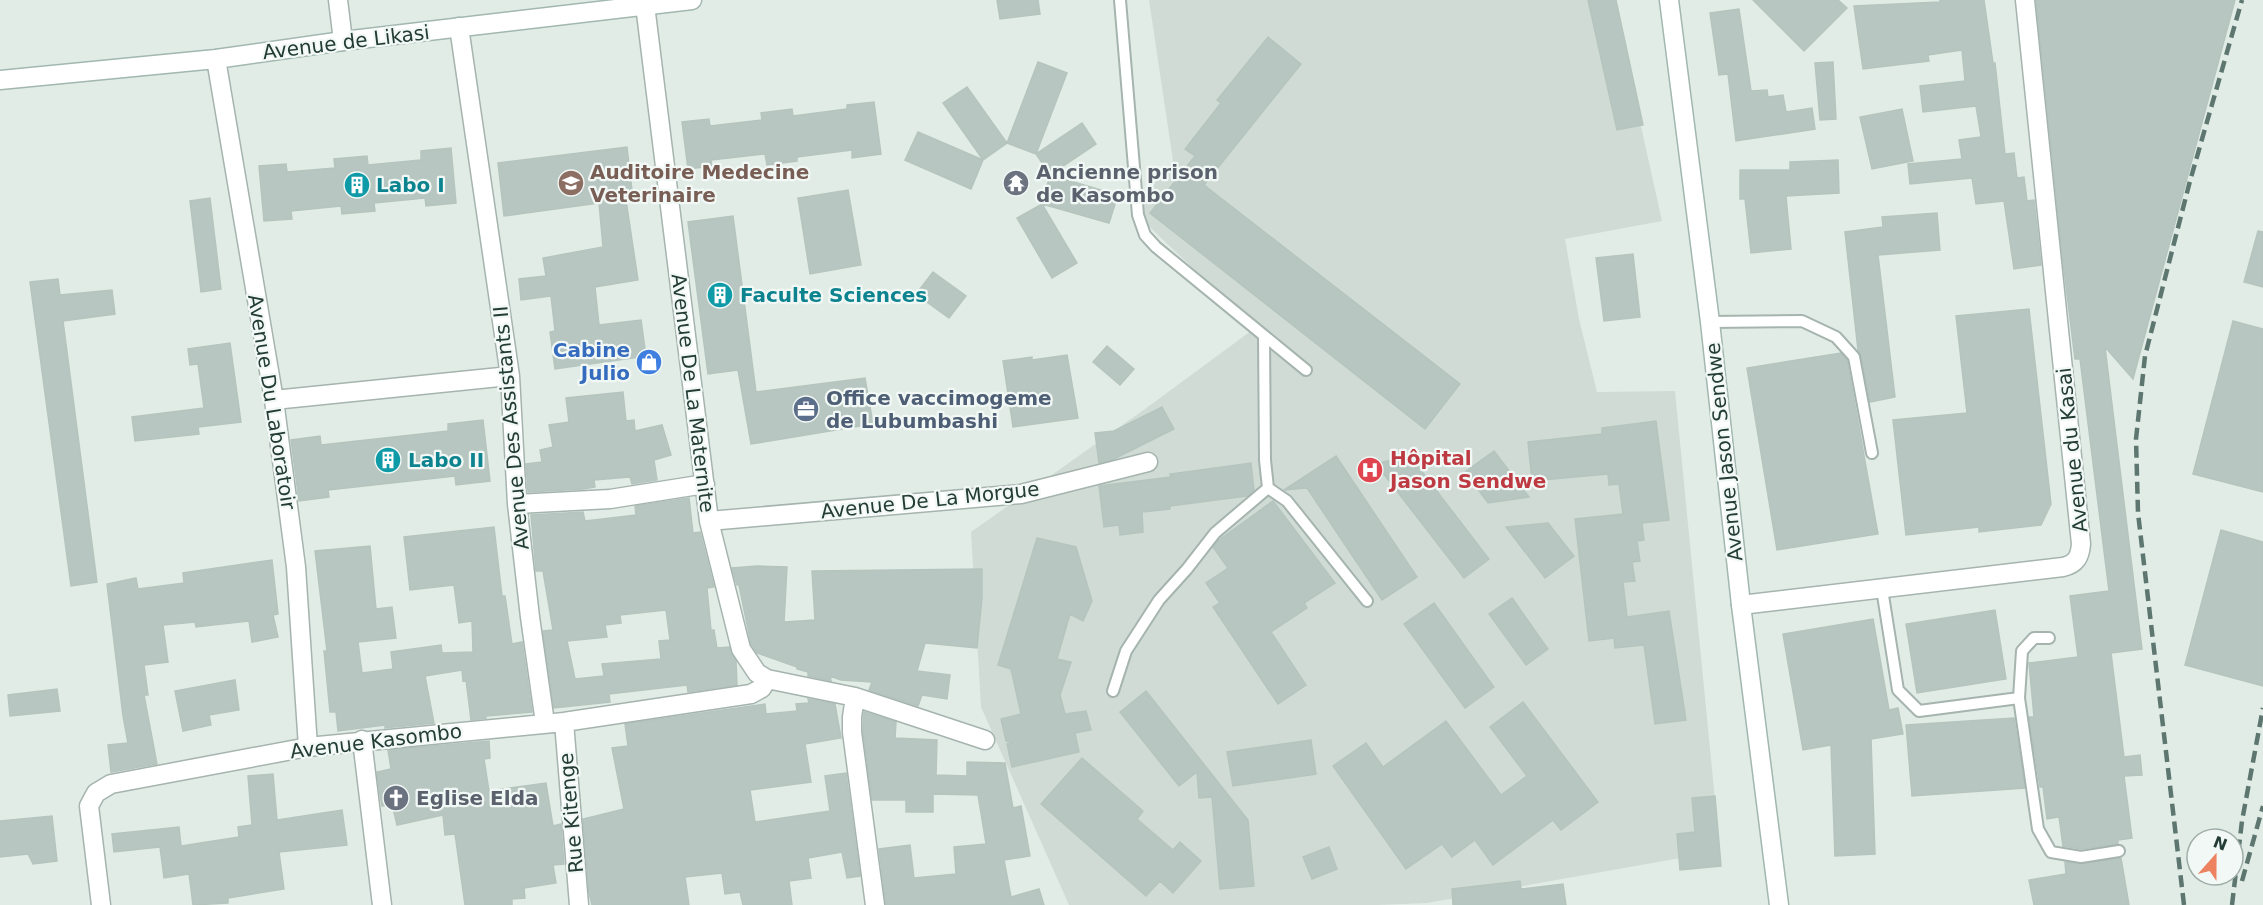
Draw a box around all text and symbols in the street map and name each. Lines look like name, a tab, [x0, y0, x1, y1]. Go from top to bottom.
street label: Avenue de Likasi	[261, 20, 431, 64]
place label: Auditoire Medecine Veterinaire	[590, 160, 809, 207]
place label: Ancienne prison de Kasombo	[1036, 160, 1218, 207]
school or university icon: Auditoire Medecine Veterinaire	[556, 168, 586, 198]
temple icon: Ancienne prison de Kasombo	[1001, 168, 1031, 198]
building icon: Labo I	[342, 170, 372, 200]
place label: Labo I	[376, 173, 445, 197]
street label: Avenue De La Maternite	[666, 272, 720, 514]
building icon: Faculte Sciences	[705, 280, 735, 310]
place label: Faculte Sciences	[740, 283, 927, 307]
street label: Avenue Du Laboratoir	[243, 293, 301, 512]
street label: Avenue Des Assistants II	[488, 305, 534, 551]
place label: Cabine Julio	[553, 338, 630, 385]
street label: Avenue Jason Sendwe	[1701, 342, 1747, 562]
shop icon: Cabine Julio	[634, 347, 664, 377]
street label: Avenue du Kasai	[2051, 366, 2093, 534]
place label: Office vaccimogeme de Lubumbashi	[826, 386, 1052, 433]
office icon: Office vaccimogeme de Lubumbashi	[791, 394, 821, 424]
building icon: Labo II	[373, 445, 403, 475]
place label: Hôpital Jason Sendwe	[1388, 446, 1546, 493]
place label: Labo II	[408, 448, 484, 472]
hospital icon: Hôpital Jason Sendwe	[1355, 455, 1385, 485]
street label: Avenue De La Morgue	[820, 477, 1040, 523]
street label: Avenue Kasombo	[289, 719, 463, 763]
street label: Rue Kitenge	[554, 752, 588, 874]
church icon: Eglise Elda	[381, 783, 411, 813]
place label: Eglise Elda	[416, 786, 538, 810]
north arrow	[2185, 827, 2245, 887]
text: N	[2211, 832, 2230, 855]

